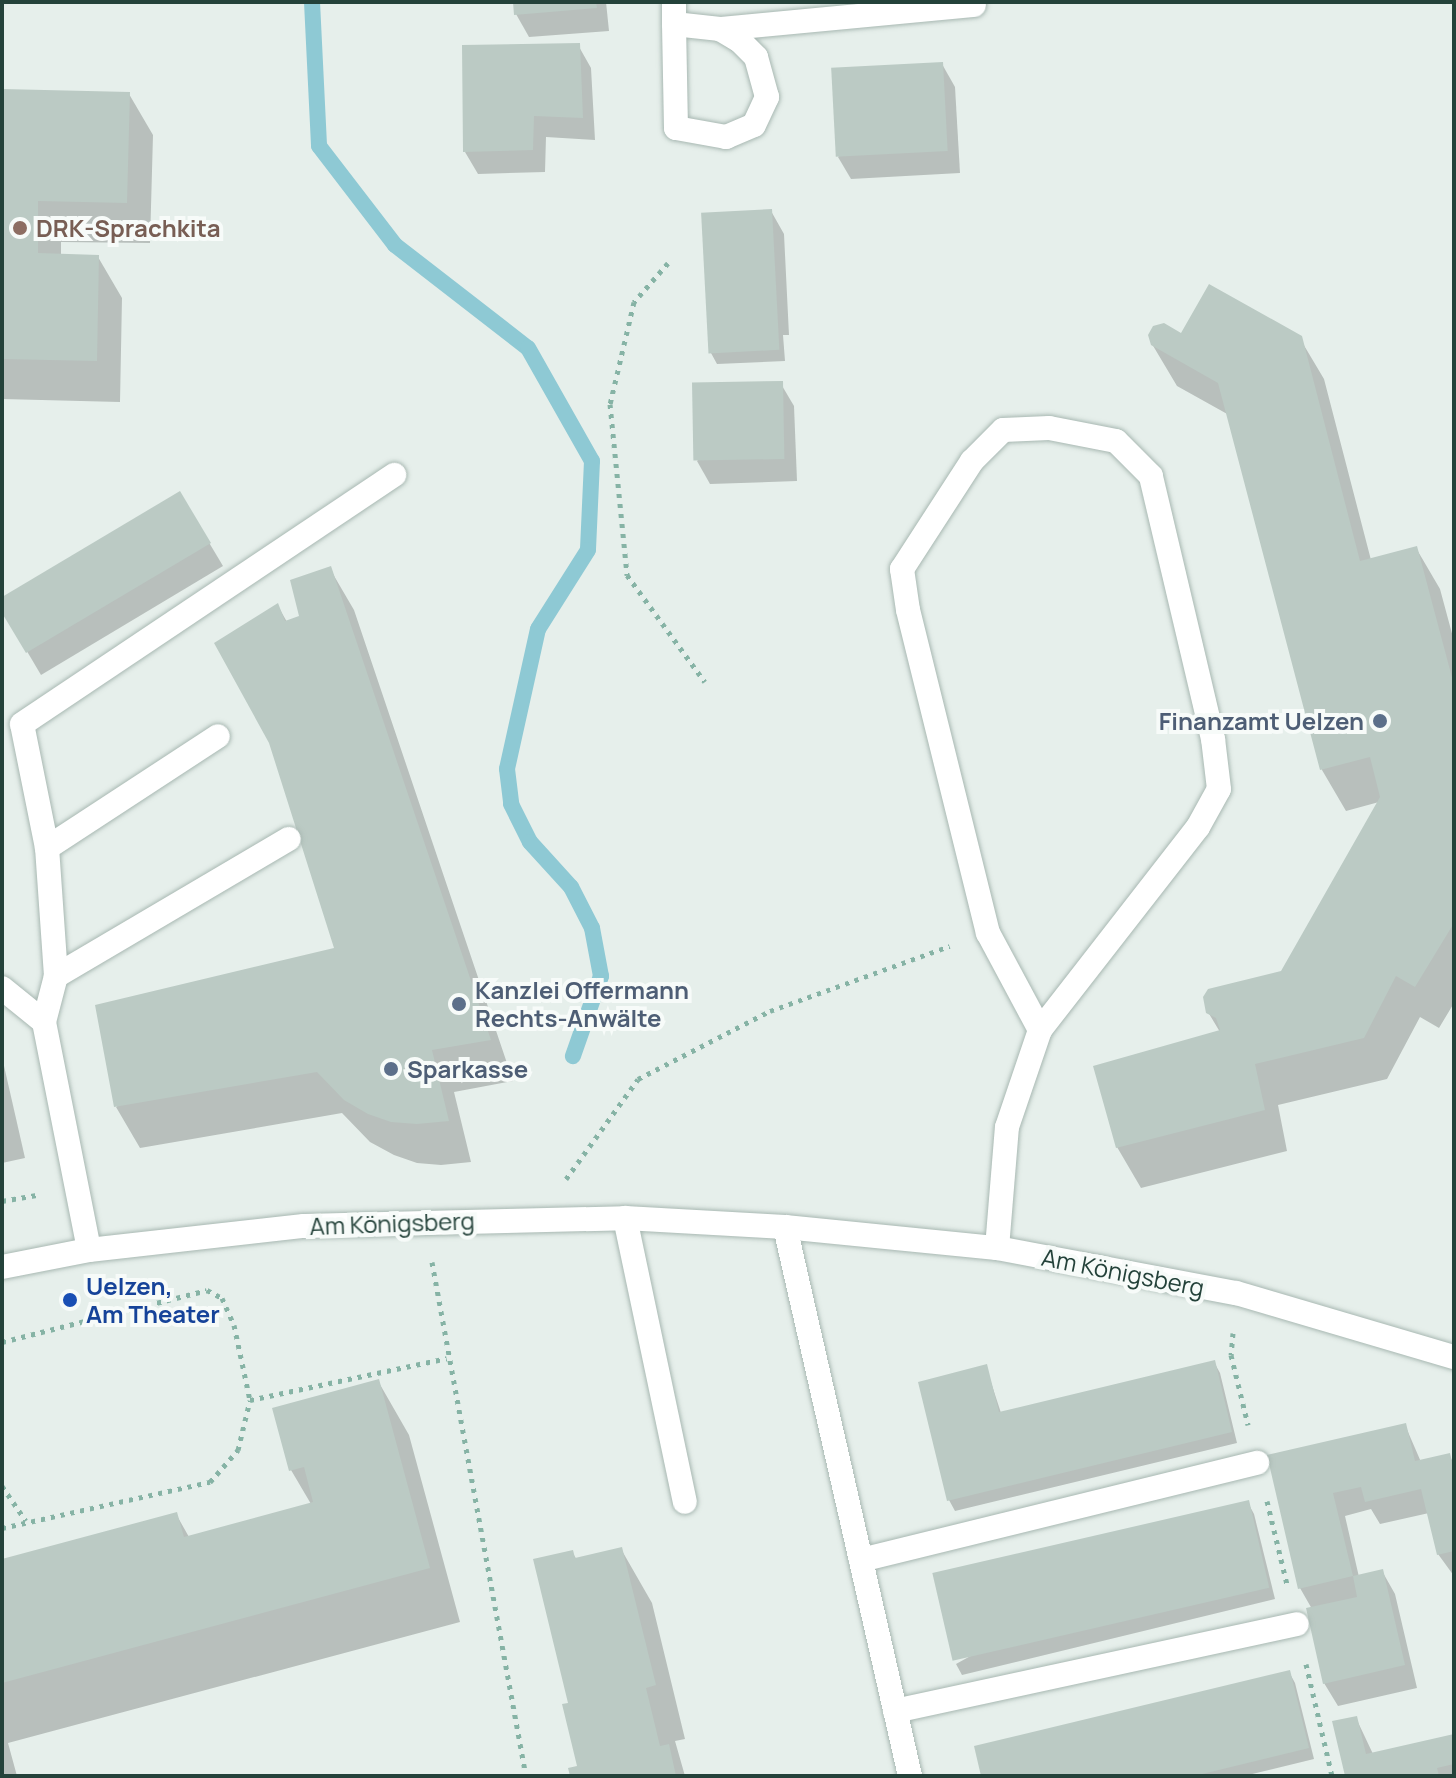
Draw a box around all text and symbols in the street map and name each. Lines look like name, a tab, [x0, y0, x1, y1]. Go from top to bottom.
place label: DRK-Sprachkita	[36, 214, 221, 242]
marker: DRK-Sprachkita	[11, 219, 29, 237]
place label: Finanzamt Uelzen	[1159, 707, 1364, 735]
marker: Finanzamt Uelzen	[1371, 712, 1389, 730]
place label: Kanzlei Offermann Rechts-Anwälte	[475, 976, 689, 1032]
marker: Kanzlei Offermann Rechts-Anwälte	[450, 995, 468, 1013]
place label: Sparkasse	[407, 1055, 528, 1083]
marker: Sparkasse	[382, 1060, 400, 1078]
street label: Am Königsberg	[309, 1206, 475, 1240]
street label: Am Königsberg	[1039, 1242, 1207, 1302]
place label: Uelzen, Am Theater	[86, 1272, 220, 1328]
marker: Uelzen, Am Theater	[61, 1291, 79, 1309]

